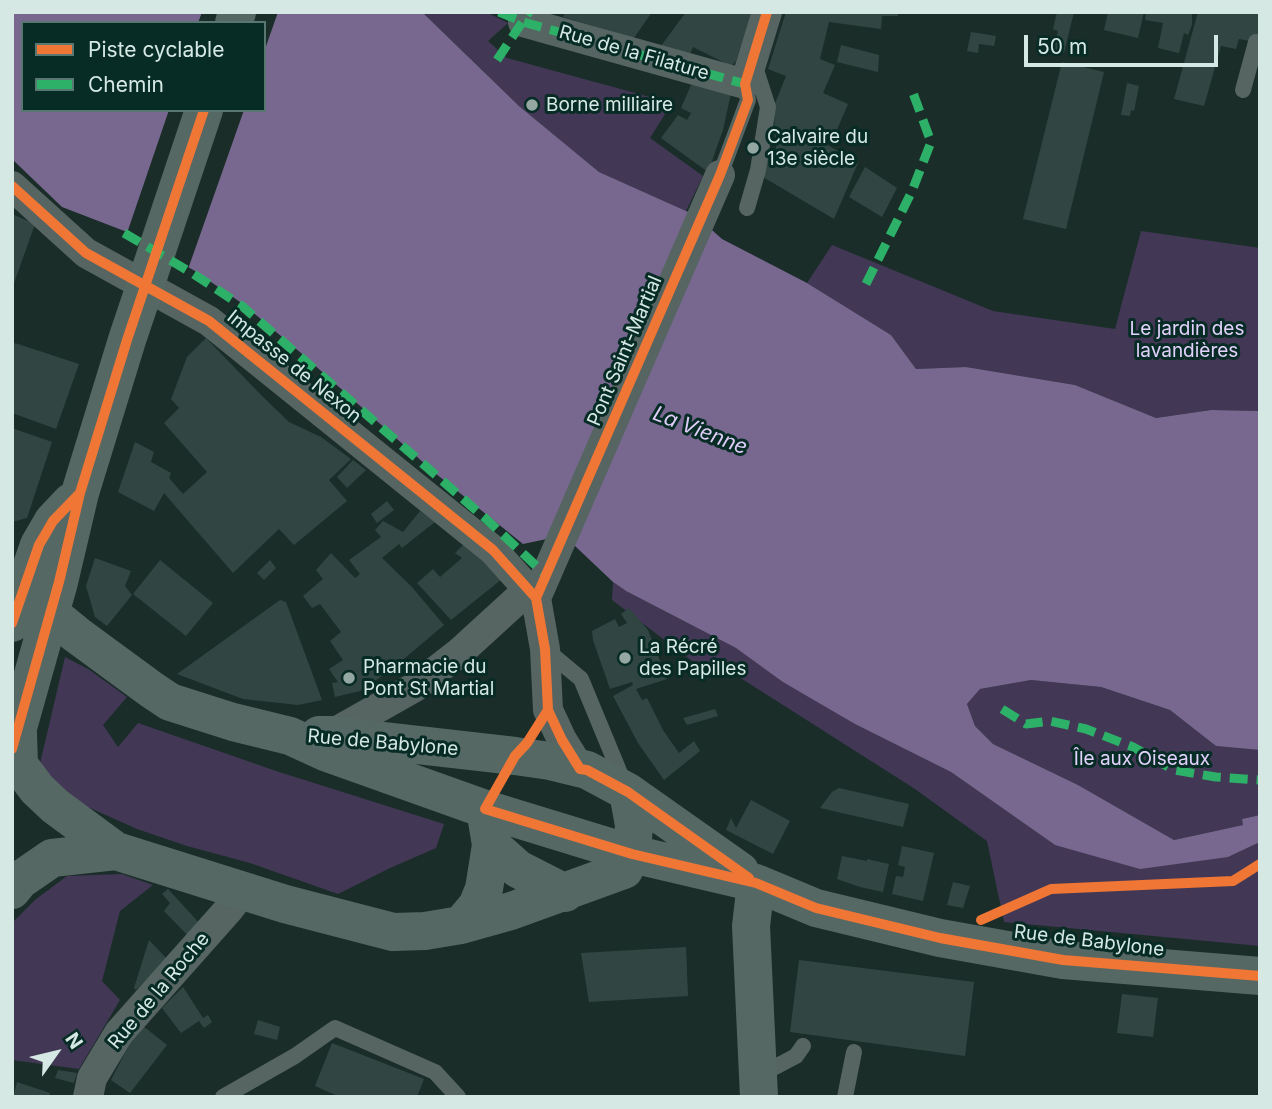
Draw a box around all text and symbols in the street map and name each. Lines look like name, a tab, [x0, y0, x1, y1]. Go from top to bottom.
legend	[21, 21, 266, 112]
street label: Rue de la Filature	[556, 21, 712, 85]
scale bar	[1027, 21, 1221, 65]
text: 50 m	[1037, 34, 1087, 59]
text: Piste cyclable	[88, 37, 224, 62]
text: Chemin	[88, 72, 164, 97]
place label: Borne milliaire	[546, 94, 673, 116]
marker: Borne milliaire	[524, 97, 540, 113]
place label: Calvaire du 13e siècle	[767, 126, 868, 170]
marker: Calvaire du 13e siècle	[745, 140, 761, 156]
street label: Pont Saint-Martial	[583, 273, 667, 429]
street label: Impasse de Nexon	[222, 306, 366, 428]
park label: Le jardin des lavandières	[1130, 318, 1244, 362]
water label: La Vienne	[649, 401, 751, 461]
place label: La Récré des Papilles	[639, 636, 746, 680]
marker: La Récré des Papilles	[617, 650, 633, 666]
place label: Pharmacie du Pont St Martial	[363, 656, 494, 700]
marker: Pharmacie du Pont St Martial	[341, 670, 357, 686]
street label: Rue de Babylone	[307, 725, 459, 761]
park label: Île aux Oiseaux	[1074, 748, 1210, 770]
street label: Rue de Babylone	[1012, 920, 1166, 962]
street label: Rue de la Roche	[104, 928, 214, 1054]
north arrow	[21, 1018, 91, 1088]
text: N	[60, 1029, 87, 1053]

